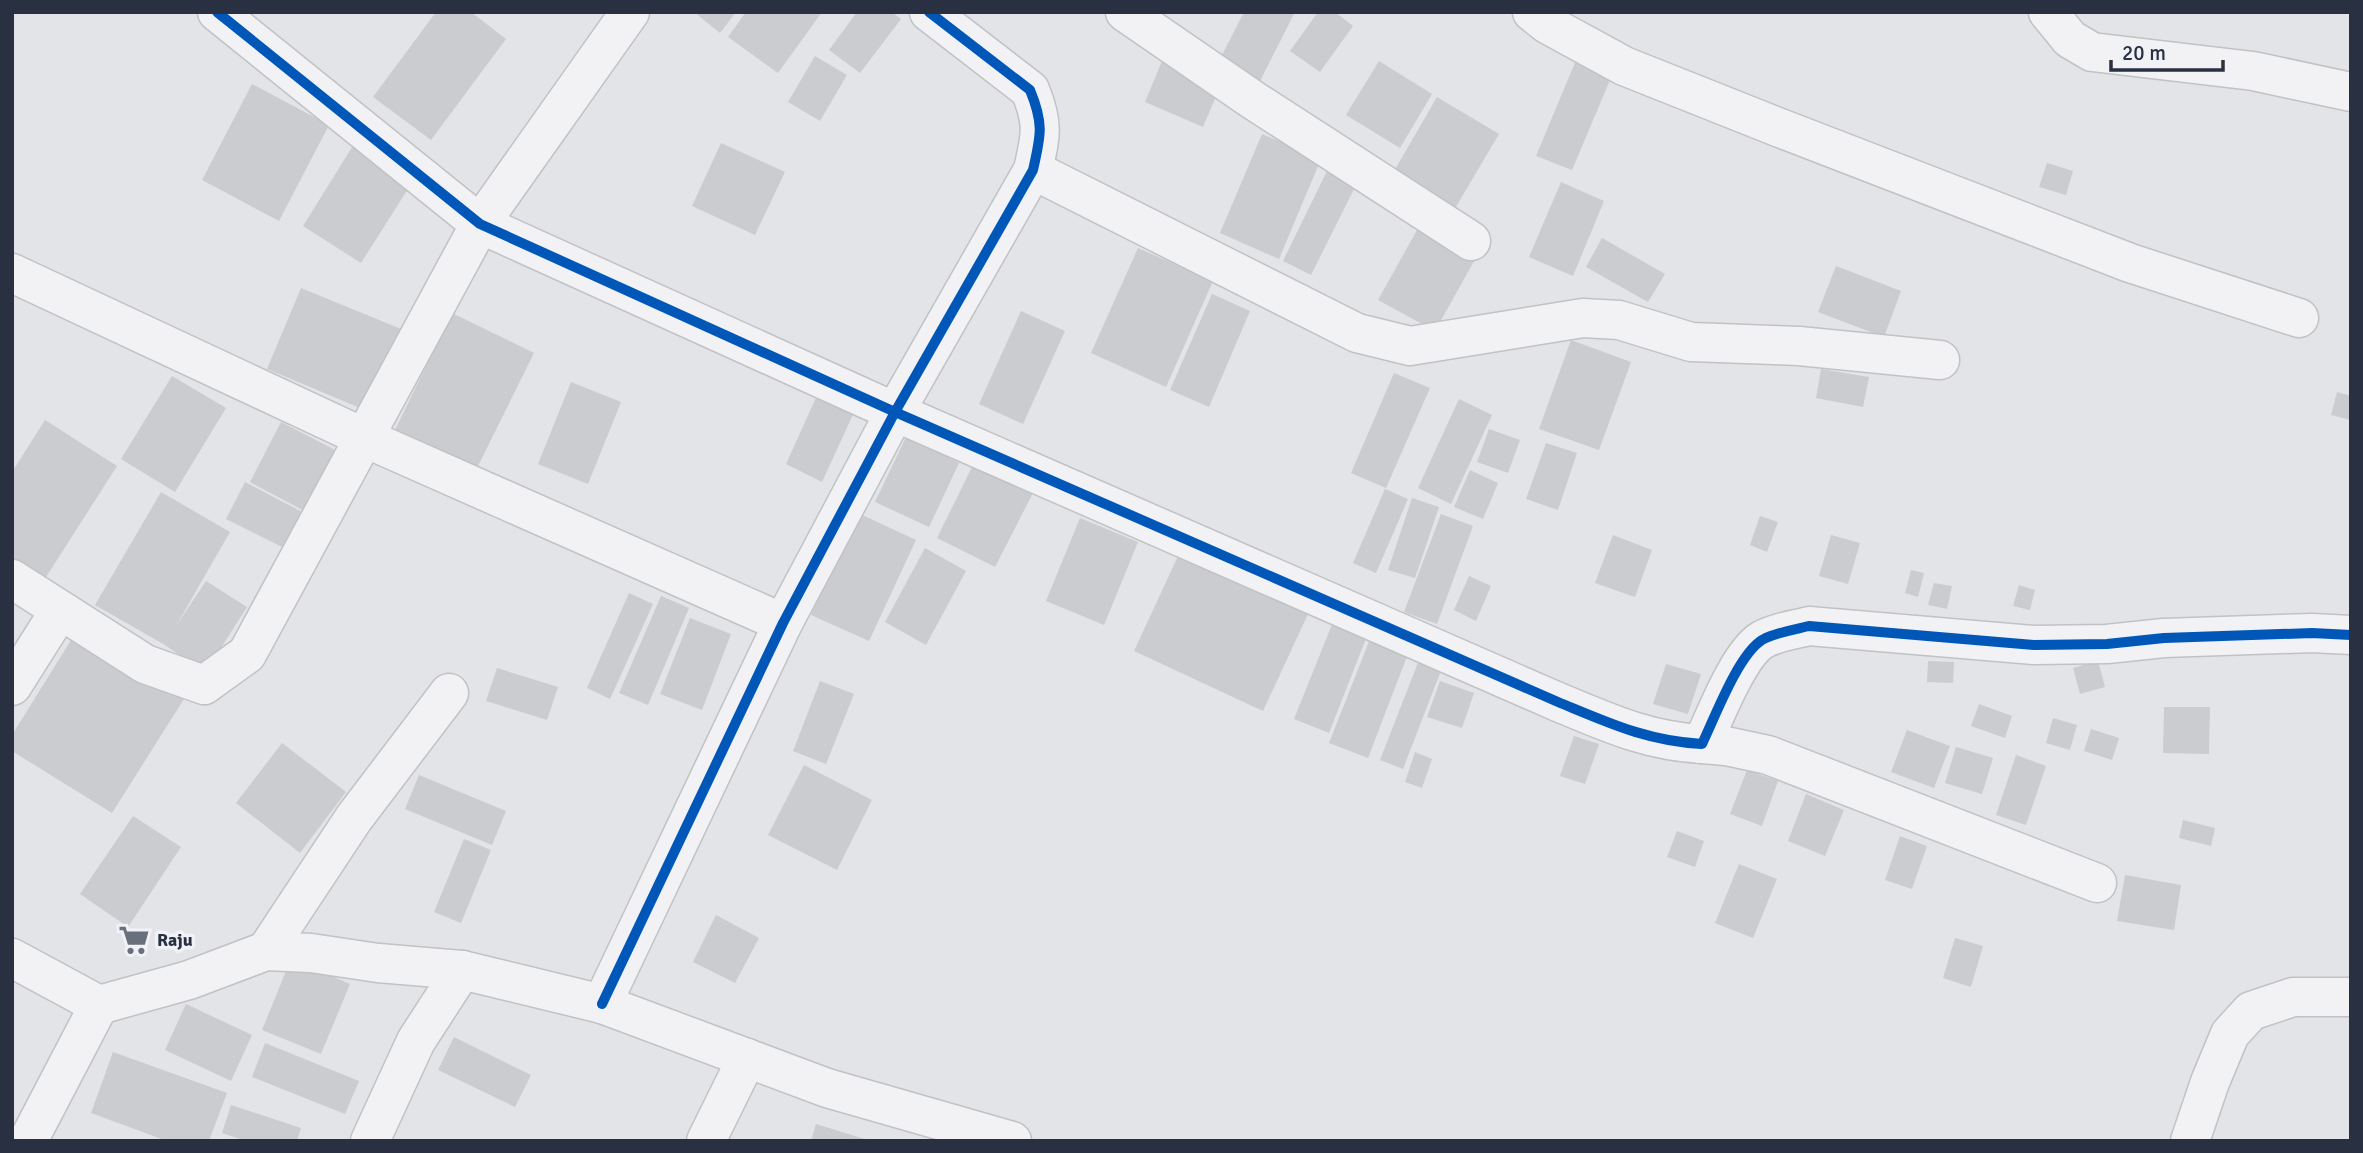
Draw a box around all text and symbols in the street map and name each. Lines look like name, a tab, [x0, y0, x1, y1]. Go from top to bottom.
scale bar	[2111, 28, 2223, 72]
text: 20 m	[2122, 40, 2166, 66]
supermarket icon: Raju	[117, 923, 151, 957]
place label: Raju	[157, 929, 193, 951]

